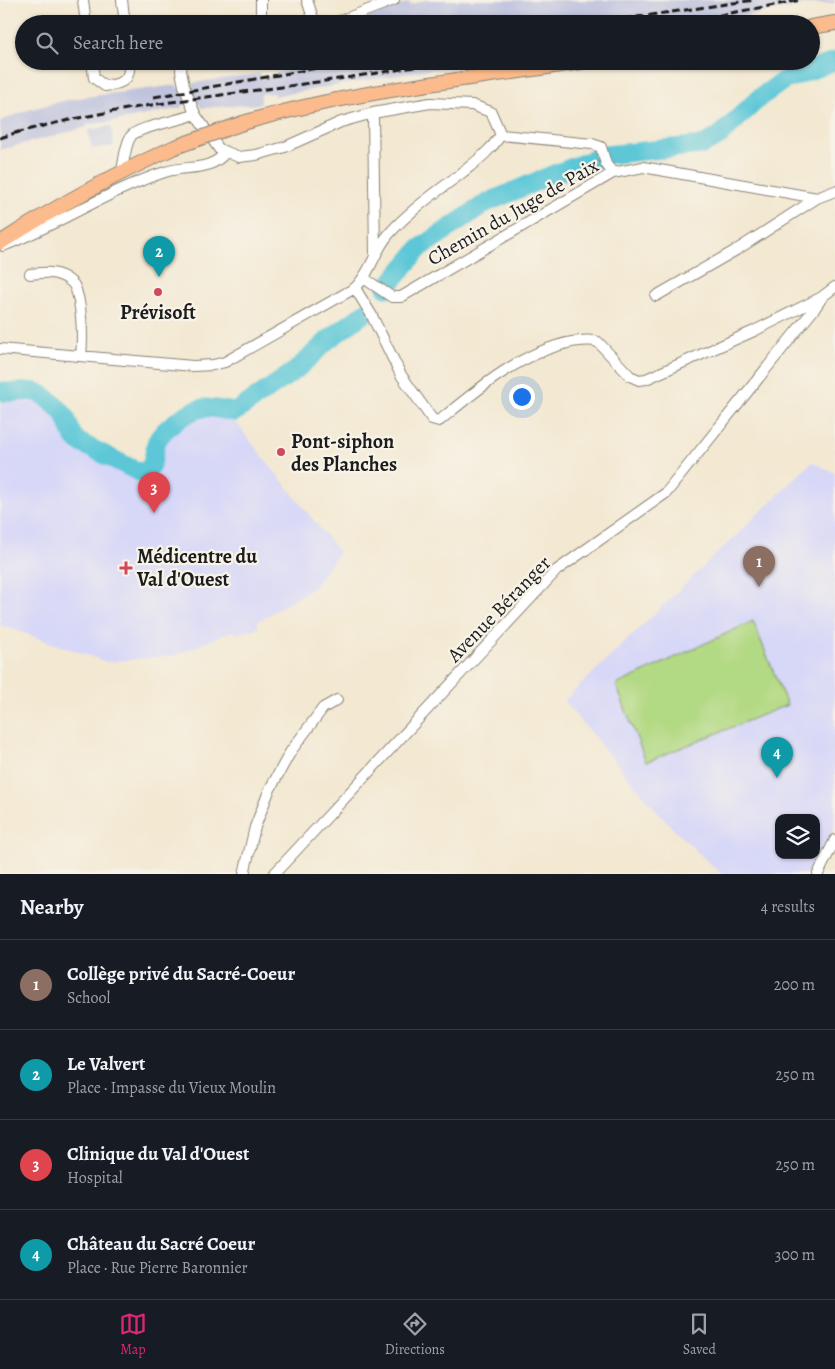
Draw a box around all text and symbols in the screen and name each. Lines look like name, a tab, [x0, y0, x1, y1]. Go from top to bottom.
search box	[15, 15, 820, 70]
icon: search	[33, 29, 61, 57]
text: Search here	[73, 30, 163, 56]
street label: Chemin du Juge de Paix	[423, 152, 604, 272]
pin: 2	[143, 236, 175, 277]
marker: Prévisoft	[152, 286, 164, 298]
place label: Prévisoft	[120, 299, 196, 326]
your location	[509, 384, 535, 410]
place label: Pont-siphon des Planches	[291, 428, 397, 478]
marker: Pont-siphon des Planches	[275, 446, 287, 458]
pin: 3	[138, 472, 170, 513]
place label: Médicentre du Val d'Ouest	[136, 543, 257, 593]
pin: 1	[743, 546, 775, 587]
street label: Avenue Béranger	[440, 550, 557, 669]
marker: Médicentre du Val d'Ouest	[119, 561, 133, 575]
pin: 4	[761, 737, 793, 778]
map controls	[775, 814, 820, 859]
button: layers	[775, 814, 820, 859]
text: Nearby	[20, 893, 83, 921]
text: 4 results	[761, 896, 815, 918]
text: Collège privé du Sacré-Coeur	[67, 961, 295, 987]
text: 1	[33, 974, 39, 996]
text: 200 m	[774, 974, 815, 996]
text: School	[67, 987, 110, 1009]
text: Le Valvert	[67, 1051, 145, 1077]
text: 2	[32, 1064, 40, 1086]
text: 250 m	[776, 1064, 815, 1086]
text: Place · Impasse du Vieux Moulin	[67, 1077, 276, 1099]
text: Clinique du Val d'Ouest	[67, 1141, 249, 1167]
text: 3	[33, 1154, 39, 1176]
text: 250 m	[776, 1154, 815, 1176]
text: Hospital	[67, 1167, 123, 1189]
text: Château du Sacré Coeur	[67, 1231, 255, 1257]
text: 4	[32, 1244, 40, 1266]
text: 300 m	[775, 1244, 815, 1266]
text: Place · Rue Pierre Baronnier	[67, 1257, 248, 1279]
tab: Map	[119, 1310, 147, 1359]
tab: Directions	[385, 1310, 445, 1359]
tab: Saved	[683, 1310, 716, 1359]

